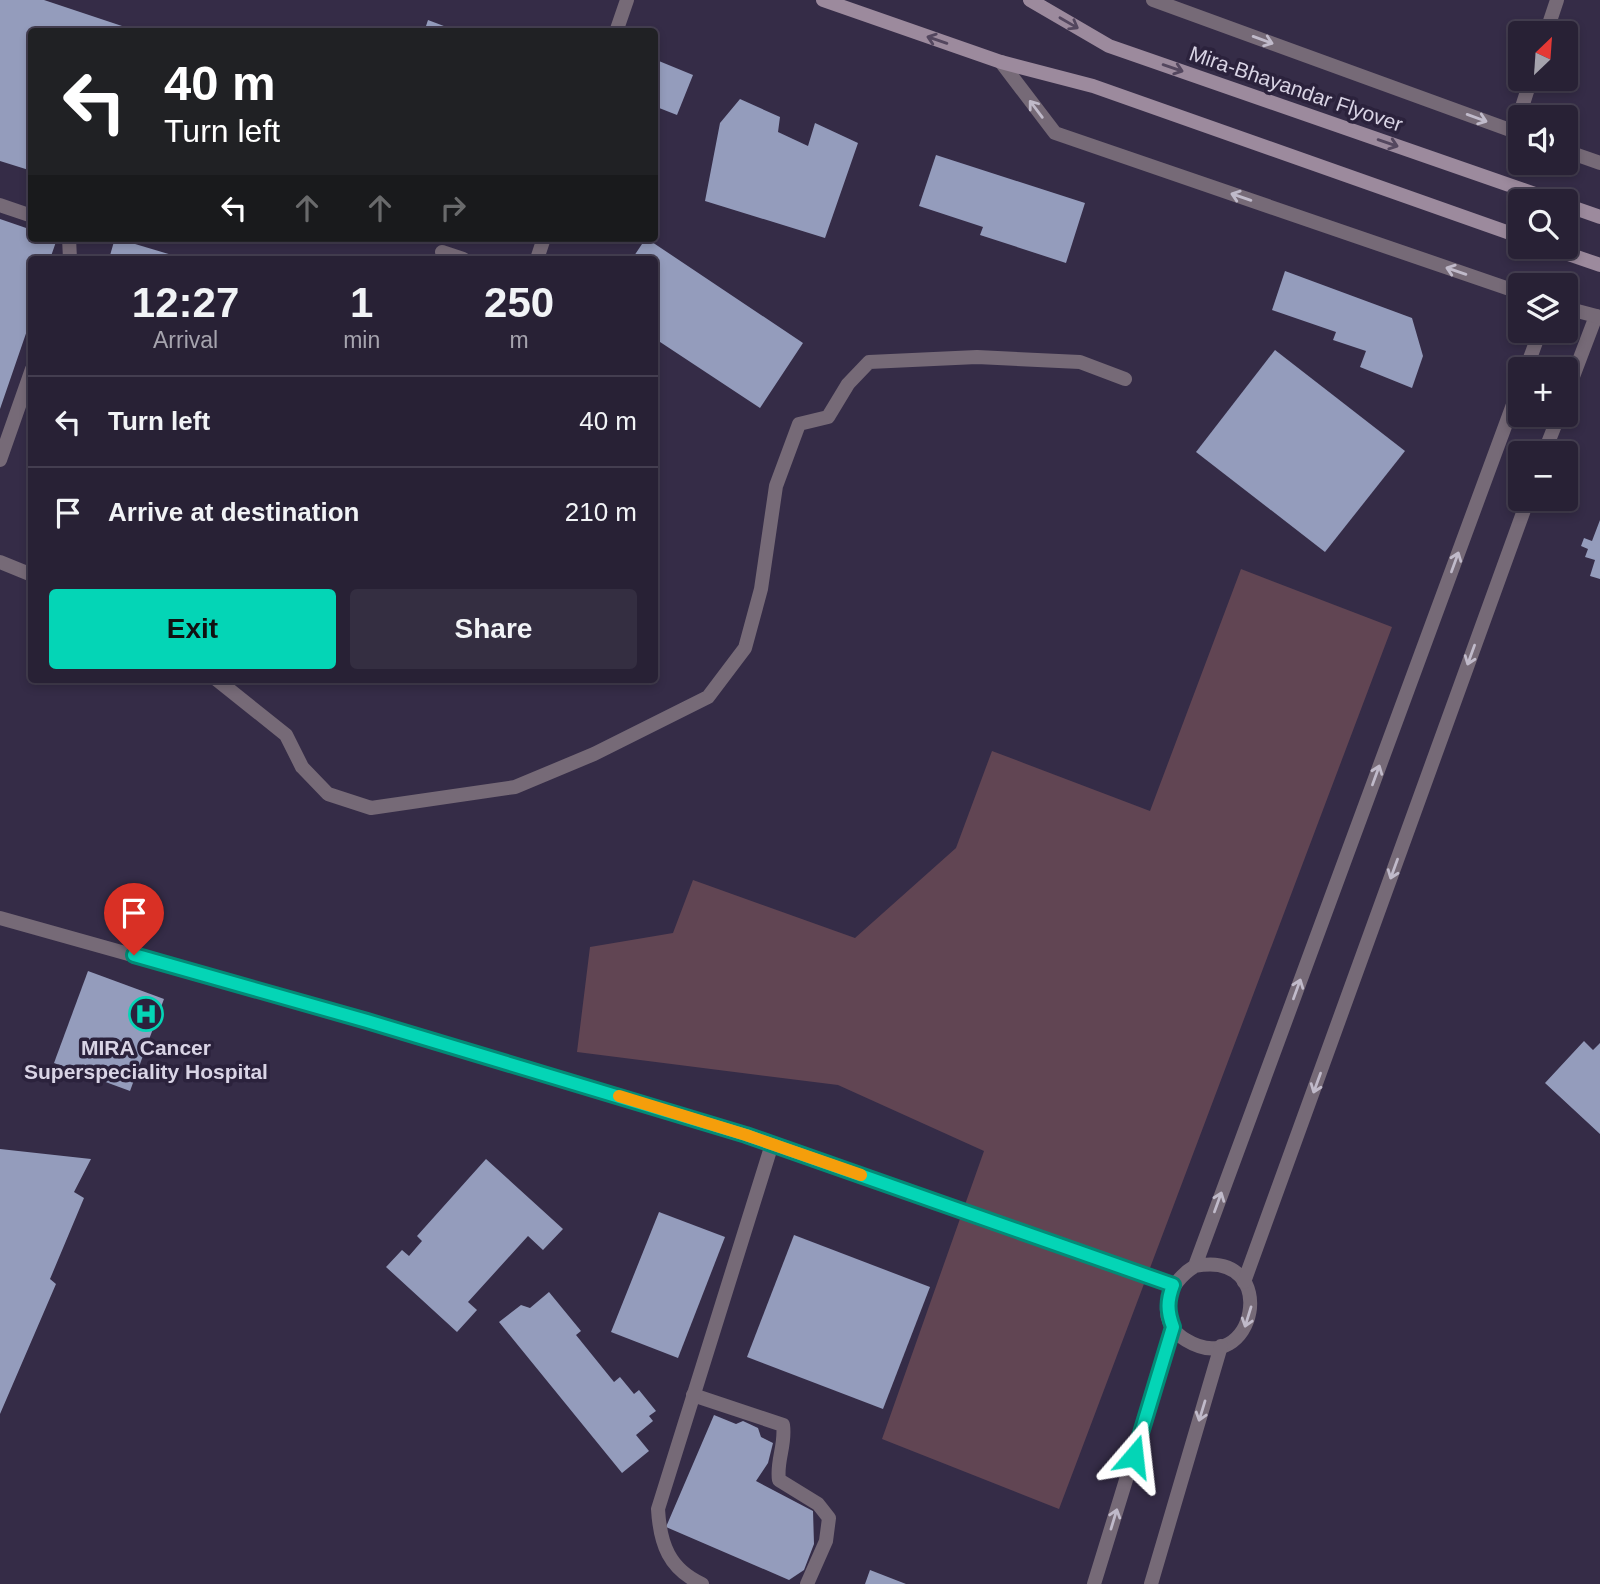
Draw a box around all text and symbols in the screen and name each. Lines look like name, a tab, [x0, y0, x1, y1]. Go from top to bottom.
one-way arrow	[1059, 16, 1079, 30]
north arrow	[1508, 21, 1578, 91]
map controls	[1508, 21, 1578, 511]
one-way arrow	[926, 33, 948, 45]
one-way arrow	[1252, 34, 1274, 47]
street label: Mira-Bhayandar Flyover	[1186, 41, 1406, 136]
icon: left	[49, 56, 140, 147]
text: 40 m	[164, 56, 276, 110]
one-way arrow	[1162, 63, 1184, 75]
one-way arrow	[1029, 100, 1044, 118]
button: sound	[1508, 105, 1578, 175]
text: Turn left	[164, 113, 280, 149]
one-way arrow	[1465, 113, 1487, 125]
one-way arrow	[1377, 137, 1399, 150]
icon: left	[215, 189, 253, 227]
icon: ahead	[288, 189, 326, 227]
icon: ahead	[361, 189, 399, 227]
icon: right	[434, 189, 472, 227]
button: search	[1508, 189, 1578, 259]
one-way arrow	[1230, 190, 1252, 203]
one-way arrow	[1446, 264, 1468, 276]
button: layers	[1508, 273, 1578, 343]
text: 12:27	[132, 279, 239, 326]
text: 1	[350, 279, 373, 326]
text: 250	[484, 279, 554, 326]
text: Arrival	[153, 327, 218, 353]
text: min	[343, 327, 380, 353]
text: m	[510, 327, 529, 353]
button: +	[1508, 357, 1578, 427]
icon: left	[49, 403, 87, 441]
text: Turn left	[108, 406, 210, 436]
text: 40 m	[579, 406, 637, 436]
button: −	[1508, 441, 1578, 511]
icon: arrive	[49, 494, 87, 532]
text: Arrive at destination	[108, 497, 359, 527]
text: 210 m	[565, 497, 637, 527]
one-way arrow	[1450, 551, 1462, 573]
button: Exit	[49, 589, 336, 669]
button: Share	[350, 589, 637, 669]
one-way arrow	[1464, 644, 1476, 666]
one-way arrow	[1371, 765, 1383, 787]
one-way arrow	[1386, 857, 1399, 879]
pin	[104, 883, 164, 955]
icon: arrive	[115, 894, 153, 932]
one-way arrow	[1292, 978, 1305, 1000]
hospital icon: MIRA Cancer Superspeciality Hospital	[127, 995, 165, 1033]
place label: MIRA Cancer Superspeciality Hospital	[24, 1036, 268, 1083]
one-way arrow	[1310, 1072, 1323, 1094]
one-way arrow	[1213, 1192, 1226, 1214]
one-way arrow	[1241, 1305, 1254, 1327]
one-way arrow	[1194, 1400, 1207, 1422]
position arrow	[1097, 1419, 1171, 1493]
one-way arrow	[1109, 1508, 1122, 1530]

